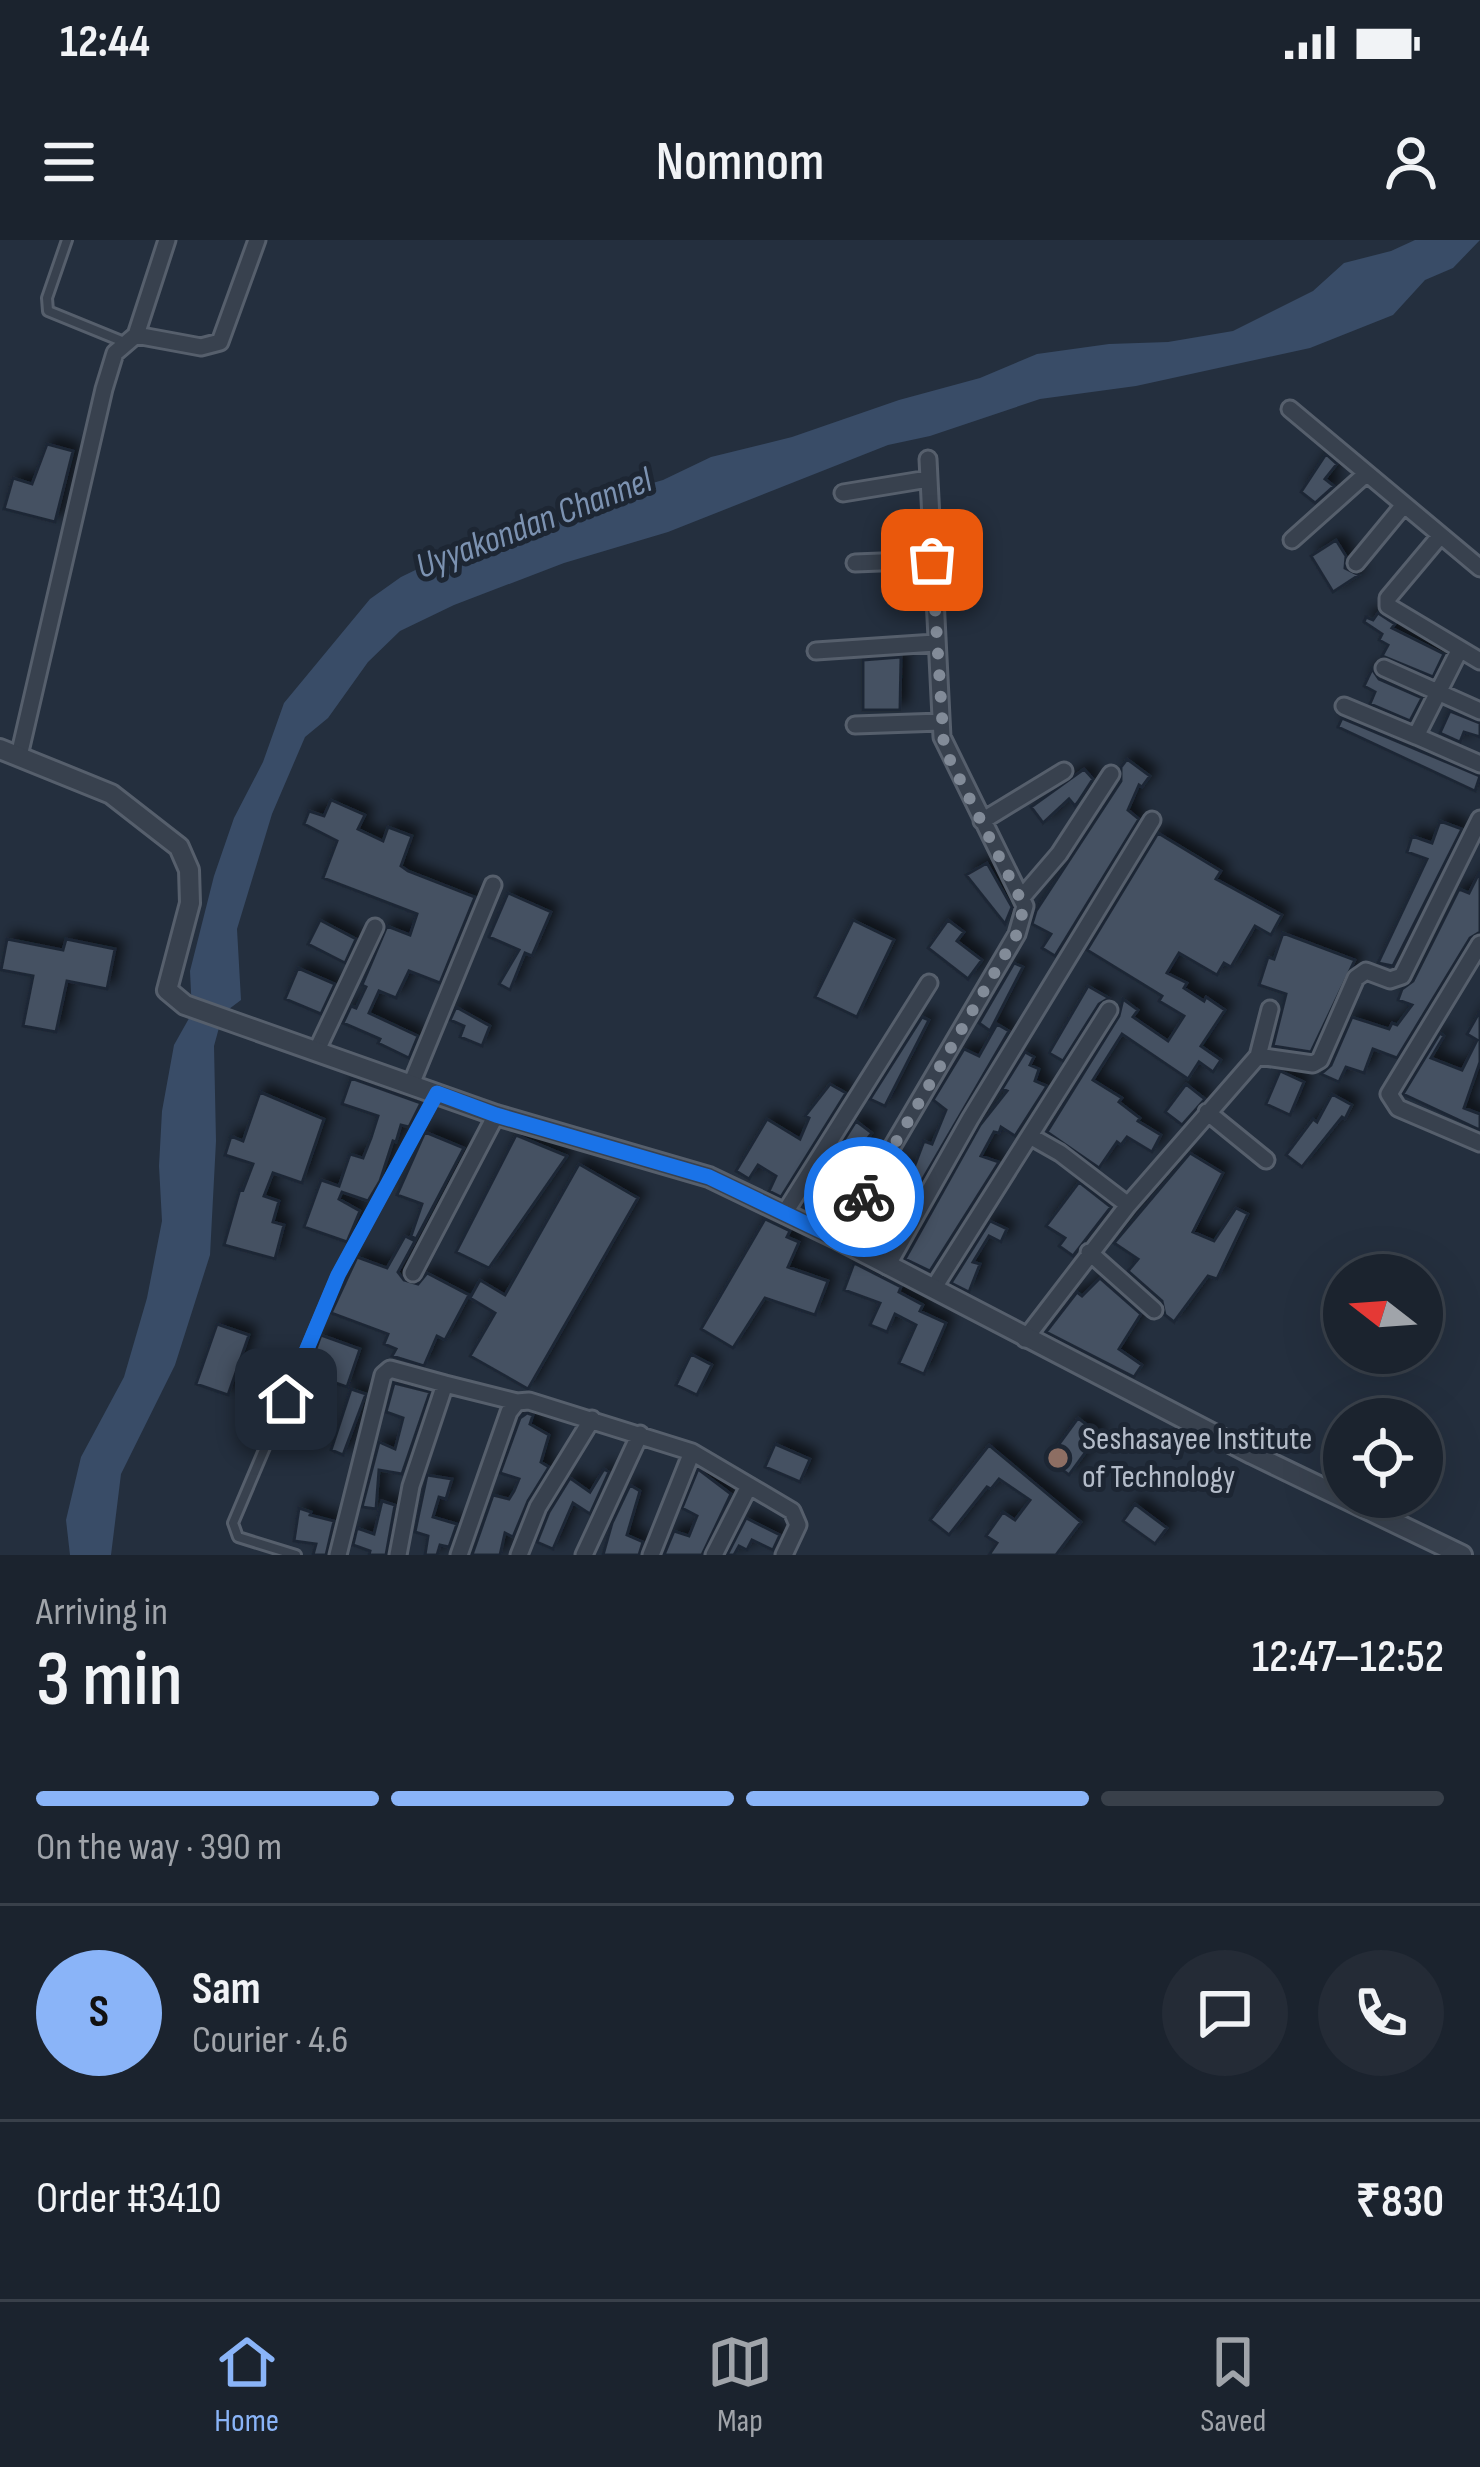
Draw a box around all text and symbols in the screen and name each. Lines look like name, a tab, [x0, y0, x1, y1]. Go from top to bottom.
text: 12:44	[60, 15, 150, 70]
icon: menu	[36, 129, 102, 195]
icon: person	[1378, 129, 1444, 195]
text: Nomnom	[656, 130, 824, 195]
water label: Uyyakondan Channel	[410, 459, 659, 589]
pin	[881, 509, 983, 611]
icon: bag	[899, 527, 965, 593]
courier	[804, 1137, 924, 1257]
icon: bike	[831, 1164, 897, 1230]
north arrow	[1323, 1254, 1443, 1374]
map controls	[1323, 1254, 1443, 1518]
pin	[235, 1348, 337, 1450]
icon: home	[253, 1366, 319, 1432]
button: locate	[1323, 1398, 1443, 1518]
place label: Seshasayee Institute of Technology	[1082, 1419, 1312, 1497]
marker: Seshasayee Institute of Technology	[1045, 1445, 1071, 1471]
text: Arriving in	[36, 1589, 168, 1636]
text: 12:47–12:52	[1252, 1630, 1444, 1685]
text: 3 min	[36, 1634, 183, 1727]
text: On the way · 390 m	[36, 1824, 282, 1871]
button: chat	[1162, 1950, 1288, 2076]
button: phone	[1318, 1950, 1444, 2076]
text: Sam	[192, 1962, 261, 2017]
text: S	[89, 1985, 109, 2040]
text: Courier · 4.6	[192, 2017, 348, 2064]
text: Order #3410	[36, 2171, 222, 2226]
text: ₹830	[1355, 2175, 1444, 2230]
tab: Home	[214, 2329, 280, 2441]
tab: Map	[707, 2329, 773, 2441]
tab: Saved	[1200, 2329, 1266, 2441]

